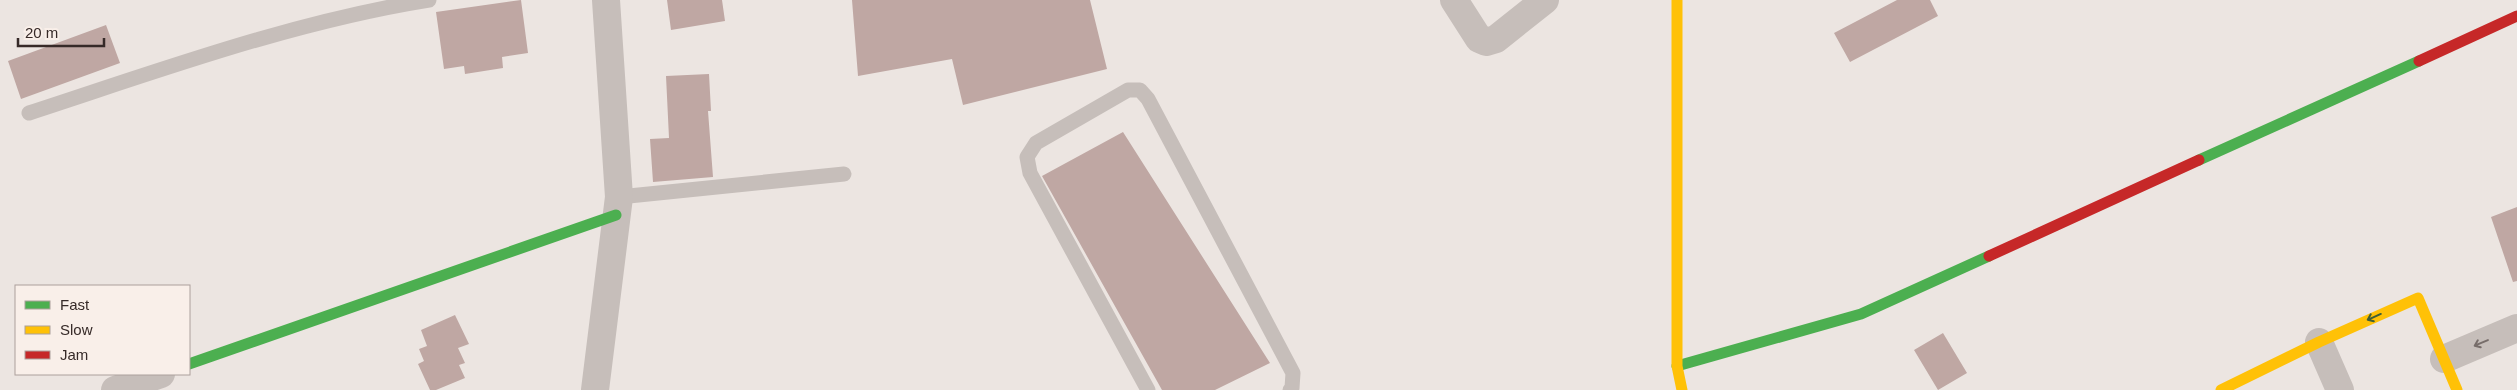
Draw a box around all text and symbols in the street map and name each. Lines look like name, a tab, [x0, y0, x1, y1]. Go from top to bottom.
scale bar	[18, 15, 104, 47]
text: 20 m	[25, 24, 58, 41]
legend	[15, 285, 190, 375]
text: Fast	[60, 296, 90, 313]
one-way arrow	[2367, 313, 2382, 323]
text: Slow	[60, 321, 93, 338]
one-way arrow	[2474, 339, 2489, 349]
text: Jam	[60, 346, 88, 363]

